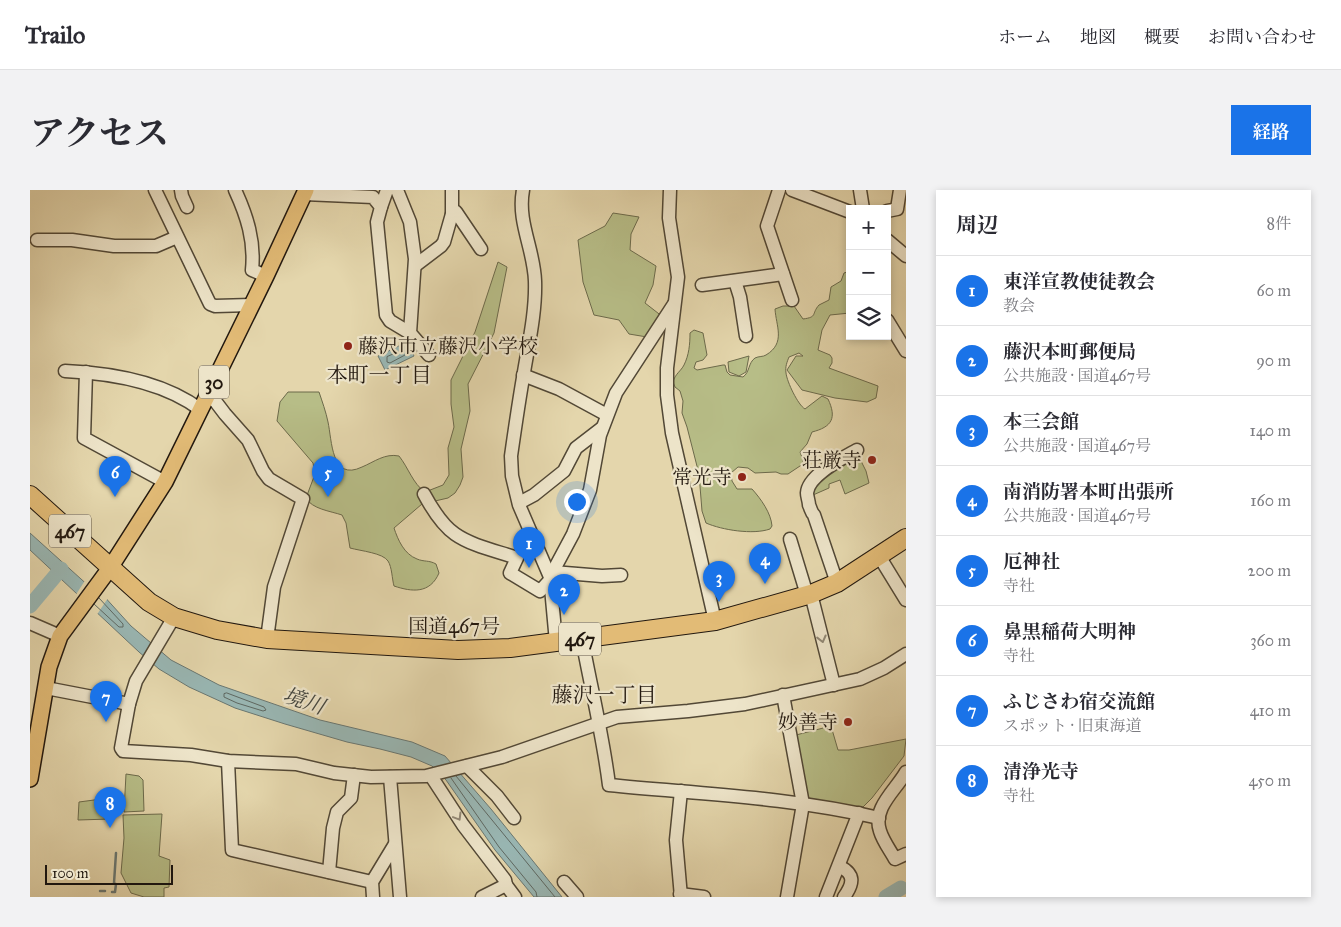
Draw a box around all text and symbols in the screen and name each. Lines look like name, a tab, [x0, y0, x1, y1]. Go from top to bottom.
text: Trailo	[25, 20, 85, 50]
text: ホーム	[998, 26, 1052, 48]
text: 地図	[1080, 26, 1116, 48]
text: 概要	[1144, 26, 1180, 48]
text: お問い合わせ	[1208, 26, 1316, 48]
button: 経路	[1231, 105, 1311, 155]
text: アクセス	[30, 112, 169, 155]
map controls	[846, 205, 891, 340]
button: +	[846, 205, 891, 250]
text: 周辺	[956, 212, 998, 238]
text: 8件	[1266, 214, 1291, 233]
button: −	[846, 250, 891, 295]
text: 東洋宣教使徒教会	[1003, 270, 1155, 293]
text: 1	[969, 281, 975, 300]
text: 60 m	[1257, 281, 1291, 300]
button: layers	[846, 295, 891, 340]
text: 教会	[1003, 296, 1035, 315]
place label: 藤沢市立藤沢小学校	[358, 334, 538, 358]
marker: 藤沢市立藤沢小学校	[342, 340, 354, 352]
text: 藤沢本町郵便局	[1003, 340, 1136, 363]
text: 2	[968, 351, 976, 370]
text: 90 m	[1256, 351, 1291, 370]
district label: 本町一丁目	[327, 362, 432, 388]
road number: 30	[199, 366, 229, 398]
text: 公共施設 · 国道467号	[1003, 366, 1151, 385]
text: 本三会館	[1003, 410, 1079, 433]
text: 3	[969, 421, 975, 440]
text: 140 m	[1250, 421, 1291, 440]
text: 公共施設 · 国道467号	[1003, 436, 1151, 455]
place label: 荘厳寺	[802, 448, 862, 472]
marker: 荘厳寺	[866, 454, 878, 466]
pin: 6	[99, 456, 131, 497]
pin: 5	[312, 456, 344, 497]
place label: 常光寺	[672, 465, 732, 489]
marker: 常光寺	[736, 471, 748, 483]
text: 南消防署本町出張所	[1003, 480, 1174, 503]
your location	[564, 489, 590, 515]
text: 4	[968, 491, 976, 510]
text: 160 m	[1250, 491, 1291, 510]
text: 公共施設 · 国道467号	[1003, 506, 1151, 525]
road number: 467	[49, 514, 91, 548]
pin: 1	[513, 527, 545, 568]
pin: 4	[749, 543, 781, 584]
text: 厄神社	[1003, 550, 1060, 573]
pin: 3	[703, 561, 735, 602]
text: 5	[968, 561, 976, 580]
text: 200 m	[1248, 561, 1291, 580]
pin: 2	[548, 574, 580, 615]
text: 寺社	[1003, 576, 1035, 595]
street label: 国道467号	[408, 614, 500, 638]
text: 鼻黒稲荷大明神	[1003, 620, 1136, 643]
road number: 467	[559, 622, 601, 656]
text: 6	[968, 631, 976, 650]
text: 360 m	[1250, 631, 1291, 650]
one-way arrow	[816, 635, 827, 644]
text: 寺社	[1003, 646, 1035, 665]
pin: 7	[90, 681, 122, 722]
water label: 境川	[280, 682, 330, 721]
district label: 藤沢一丁目	[552, 682, 657, 708]
text: ふじさわ宿交流館	[1003, 690, 1155, 713]
text: 7	[968, 701, 976, 720]
text: 410 m	[1250, 701, 1291, 720]
place label: 妙善寺	[778, 710, 838, 734]
marker: 妙善寺	[842, 716, 854, 728]
text: スポット · 旧東海道	[1003, 716, 1141, 735]
text: 清浄光寺	[1003, 760, 1079, 783]
text: 8	[968, 771, 976, 790]
text: 450 m	[1248, 771, 1291, 790]
text: 寺社	[1003, 786, 1035, 805]
pin: 8	[94, 787, 126, 828]
one-way arrow	[452, 811, 461, 820]
scale bar	[45, 862, 172, 885]
text: 100 m	[52, 865, 89, 882]

